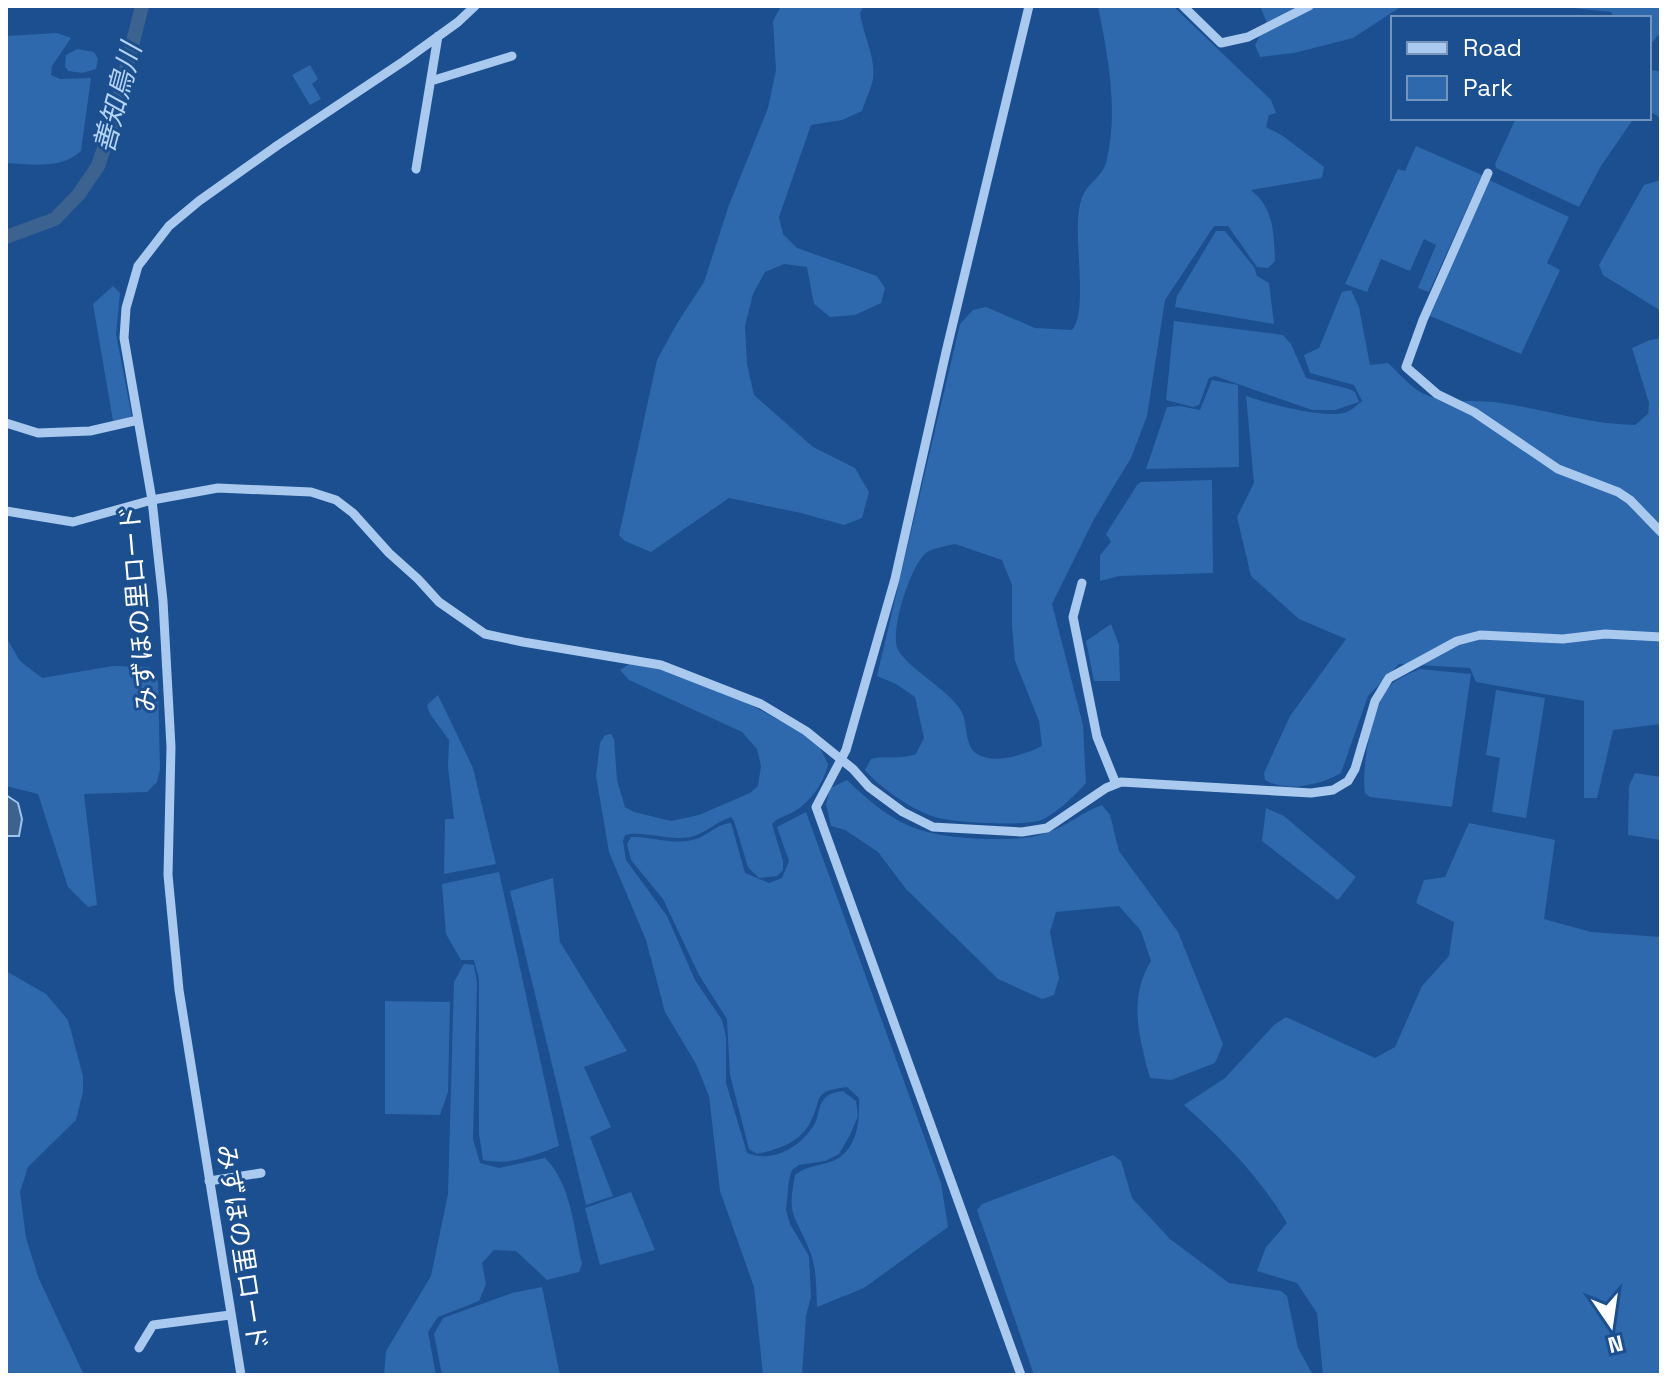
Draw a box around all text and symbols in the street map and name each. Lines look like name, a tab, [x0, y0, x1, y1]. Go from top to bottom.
legend	[1391, 16, 1651, 120]
text: Road	[1463, 32, 1522, 63]
water label: 善知鳥川	[85, 36, 150, 157]
text: Park	[1463, 72, 1513, 103]
street label: みずほの里ロード	[112, 504, 164, 714]
street label: みずほの里ロード	[209, 1142, 275, 1352]
north arrow	[1571, 1285, 1651, 1365]
text: N	[1605, 1329, 1626, 1360]

